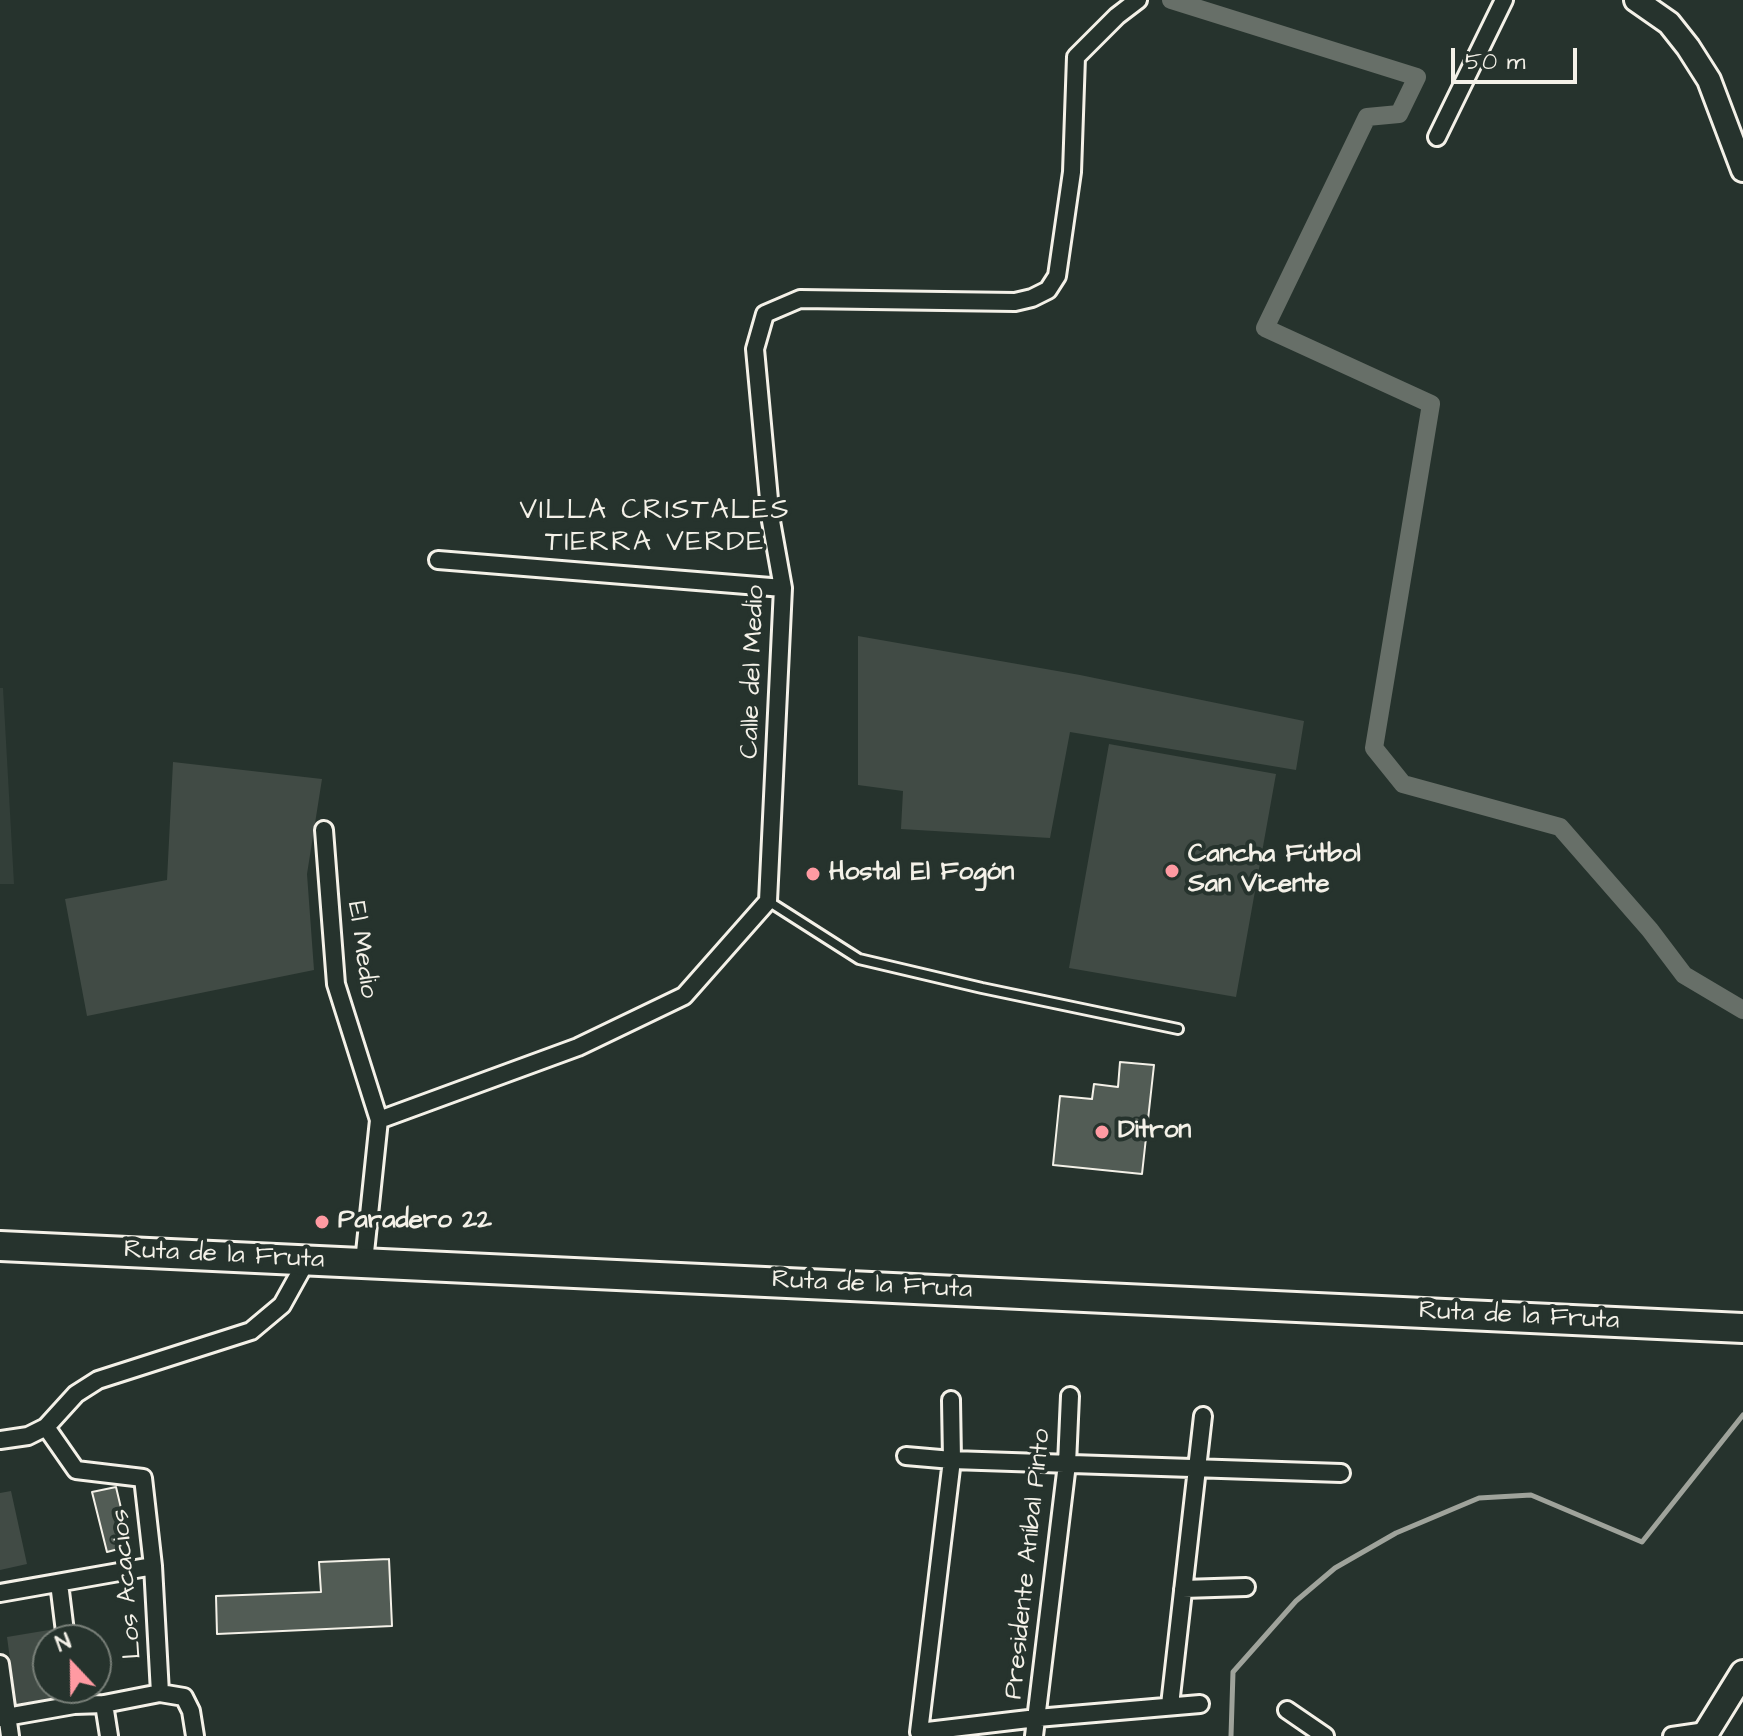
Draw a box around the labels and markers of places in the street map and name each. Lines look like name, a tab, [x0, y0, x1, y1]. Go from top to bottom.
place label: Cancha Fútbol San Vicente	[1188, 840, 1361, 902]
place label: Hostal El Fogón	[829, 858, 1014, 890]
marker: Cancha Fútbol San Vicente	[1163, 862, 1181, 880]
marker: Hostal El Fogón	[804, 865, 822, 883]
place label: Ditron	[1118, 1116, 1191, 1148]
marker: Ditron	[1093, 1123, 1111, 1141]
place label: Paradero 22	[338, 1206, 492, 1238]
marker: Paradero 22	[313, 1213, 331, 1231]

